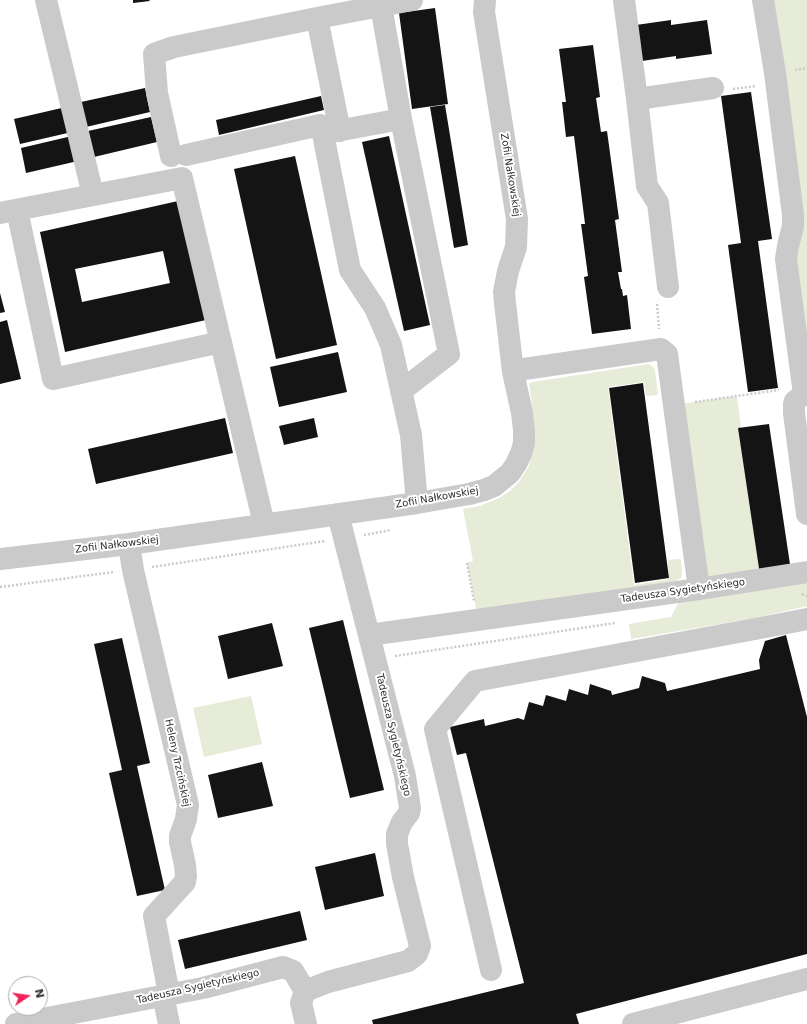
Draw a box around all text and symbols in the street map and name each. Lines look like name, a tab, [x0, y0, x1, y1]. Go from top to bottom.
street label: Zofii Nałkowskiej	[497, 133, 523, 217]
street label: Zofii Nałkowskiej	[395, 485, 479, 511]
street label: Zofii Nałkowskiej	[75, 534, 159, 556]
street label: Tadeusza Sygietyńskiego	[620, 576, 746, 606]
street label: Tadeusza Sygietyńskiego	[373, 673, 413, 797]
street label: Heleny Trzcińskiej	[162, 718, 192, 808]
street label: Tadeusza Sygietyńskiego	[136, 967, 260, 1007]
north arrow	[8, 976, 48, 1016]
text: N	[32, 987, 47, 999]

